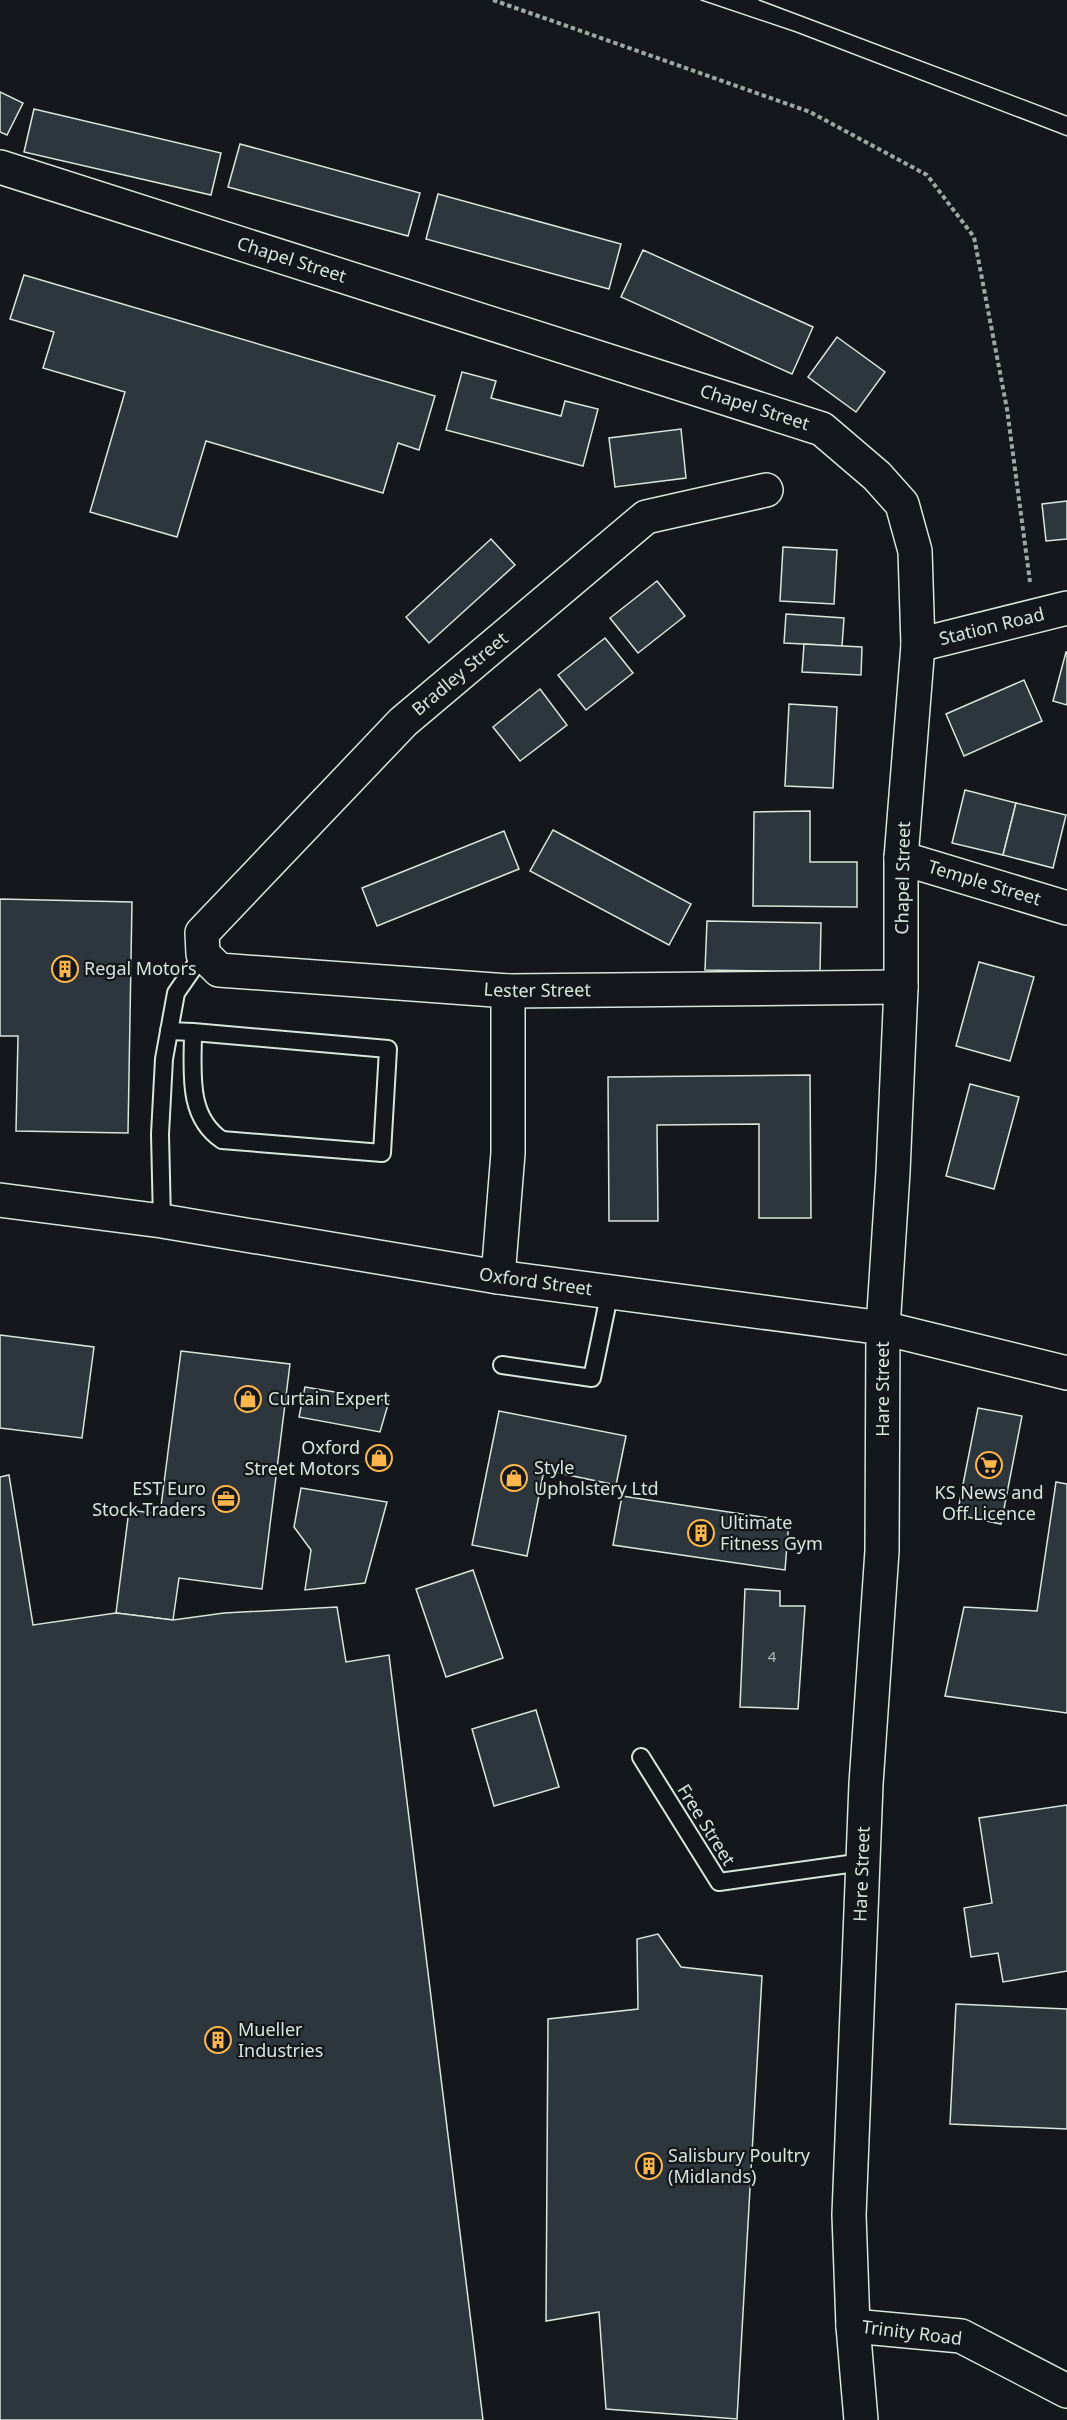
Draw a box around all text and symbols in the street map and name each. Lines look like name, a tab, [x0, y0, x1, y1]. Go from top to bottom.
street label: Chapel Street	[234, 230, 350, 288]
street label: Chapel Street	[697, 378, 813, 435]
street label: Station Road	[936, 601, 1047, 650]
street label: Bradley Street	[406, 626, 513, 721]
street label: Chapel Street	[889, 821, 915, 935]
street label: Temple Street	[925, 854, 1044, 911]
building icon: Regal Motors	[50, 954, 80, 984]
place label: Regal Motors	[84, 956, 197, 980]
street label: Lester Street	[483, 976, 591, 1002]
street label: Oxford Street	[478, 1261, 594, 1300]
street label: Hare Street	[870, 1341, 894, 1437]
shop icon: Curtain Expert	[233, 1384, 263, 1414]
place label: Curtain Expert	[268, 1386, 390, 1410]
place label: Oxford Street Motors	[244, 1435, 360, 1480]
shop icon: Oxford Street Motors	[364, 1443, 394, 1473]
supermarket icon: KS News and Off Licence	[974, 1450, 1004, 1480]
place label: Style Upholstery Ltd	[534, 1455, 658, 1500]
shop icon: Style Upholstery Ltd	[499, 1463, 529, 1493]
place label: EST Euro Stock Traders	[92, 1476, 206, 1521]
place label: KS News and Off Licence	[935, 1480, 1043, 1525]
office icon: EST Euro Stock Traders	[211, 1484, 241, 1514]
place label: Ultimate Fitness Gym	[720, 1510, 823, 1555]
building icon: Ultimate Fitness Gym	[686, 1518, 716, 1548]
house number: 4	[768, 1646, 777, 1666]
street label: Free Street	[672, 1779, 742, 1870]
street label: Hare Street	[847, 1825, 875, 1922]
place label: Mueller Industries	[238, 2017, 323, 2062]
building icon: Mueller Industries	[203, 2025, 233, 2055]
place label: Salisbury Poultry (Midlands)	[668, 2143, 811, 2188]
building icon: Salisbury Poultry (Midlands)	[634, 2151, 664, 2181]
street label: Trinity Road	[861, 2314, 963, 2350]

